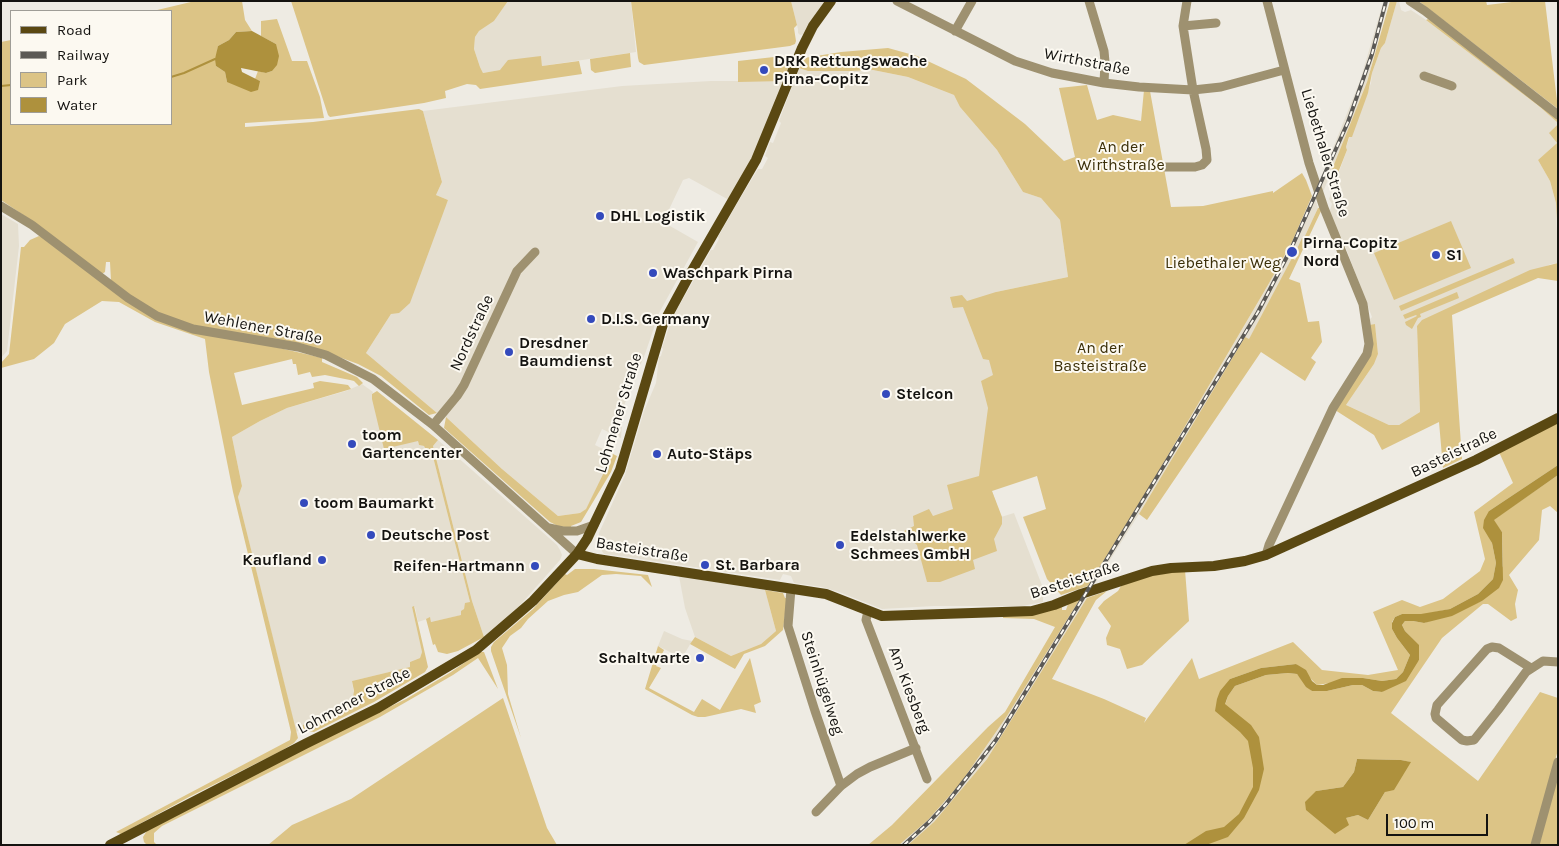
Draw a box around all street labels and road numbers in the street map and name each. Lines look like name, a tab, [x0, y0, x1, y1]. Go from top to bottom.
street label: Wirthstraße	[1042, 44, 1132, 80]
street label: Liebethaler Straße	[1296, 86, 1354, 220]
street label: Nordstraße	[446, 292, 498, 374]
street label: Wehlener Straße	[202, 307, 324, 349]
street label: Lohmener Straße	[592, 351, 646, 475]
street label: Basteistraße	[1408, 424, 1500, 482]
street label: Basteistraße	[594, 533, 690, 567]
street label: Basteistraße	[1028, 556, 1122, 604]
street label: Steinhügelweg	[796, 629, 848, 737]
street label: Am Kiesberg	[884, 644, 934, 736]
street label: Lohmener Straße	[294, 663, 414, 739]

